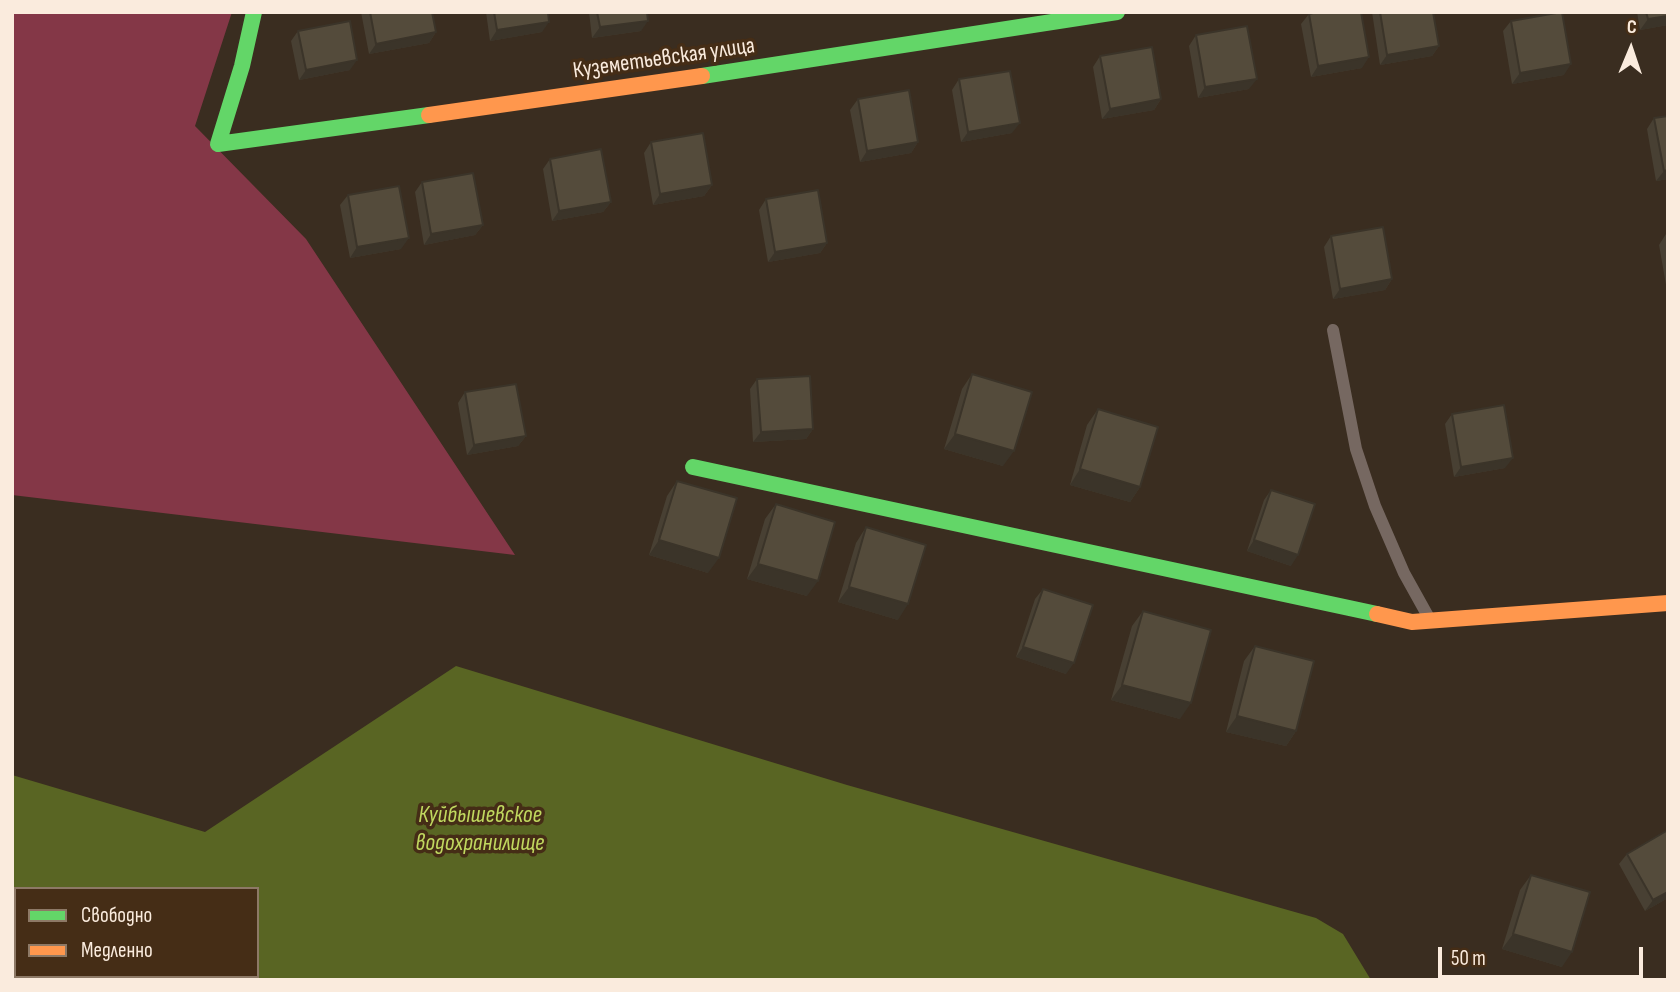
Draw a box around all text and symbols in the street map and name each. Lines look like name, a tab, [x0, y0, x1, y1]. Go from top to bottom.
north arrow	[1596, 14, 1666, 84]
text: С	[1626, 16, 1637, 39]
street label: Куземетьевская улица	[571, 33, 757, 85]
water label: Куйбышевское водохранилище	[416, 802, 544, 858]
legend	[14, 887, 259, 978]
text: Свободно	[81, 903, 152, 928]
scale bar	[1442, 932, 1647, 976]
text: Медленно	[81, 938, 153, 963]
text: 50 m	[1451, 946, 1486, 971]

